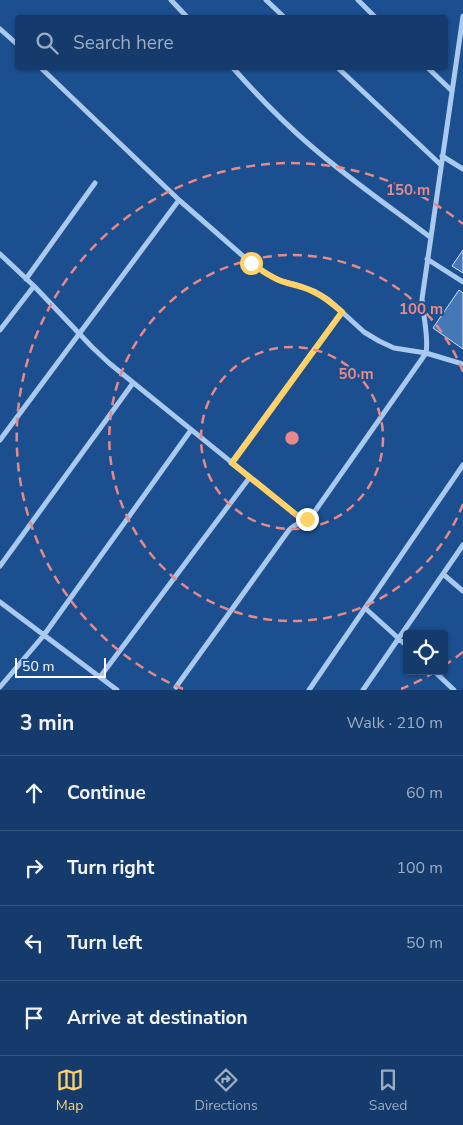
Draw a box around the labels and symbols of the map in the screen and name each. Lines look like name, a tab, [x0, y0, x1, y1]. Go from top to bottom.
text: 150 m	[386, 180, 430, 200]
route start	[240, 252, 263, 275]
text: 100 m	[399, 299, 443, 319]
text: 50 m	[338, 364, 374, 384]
centre of rings	[283, 429, 301, 447]
route end	[296, 508, 319, 531]
scale bar	[15, 655, 106, 678]

